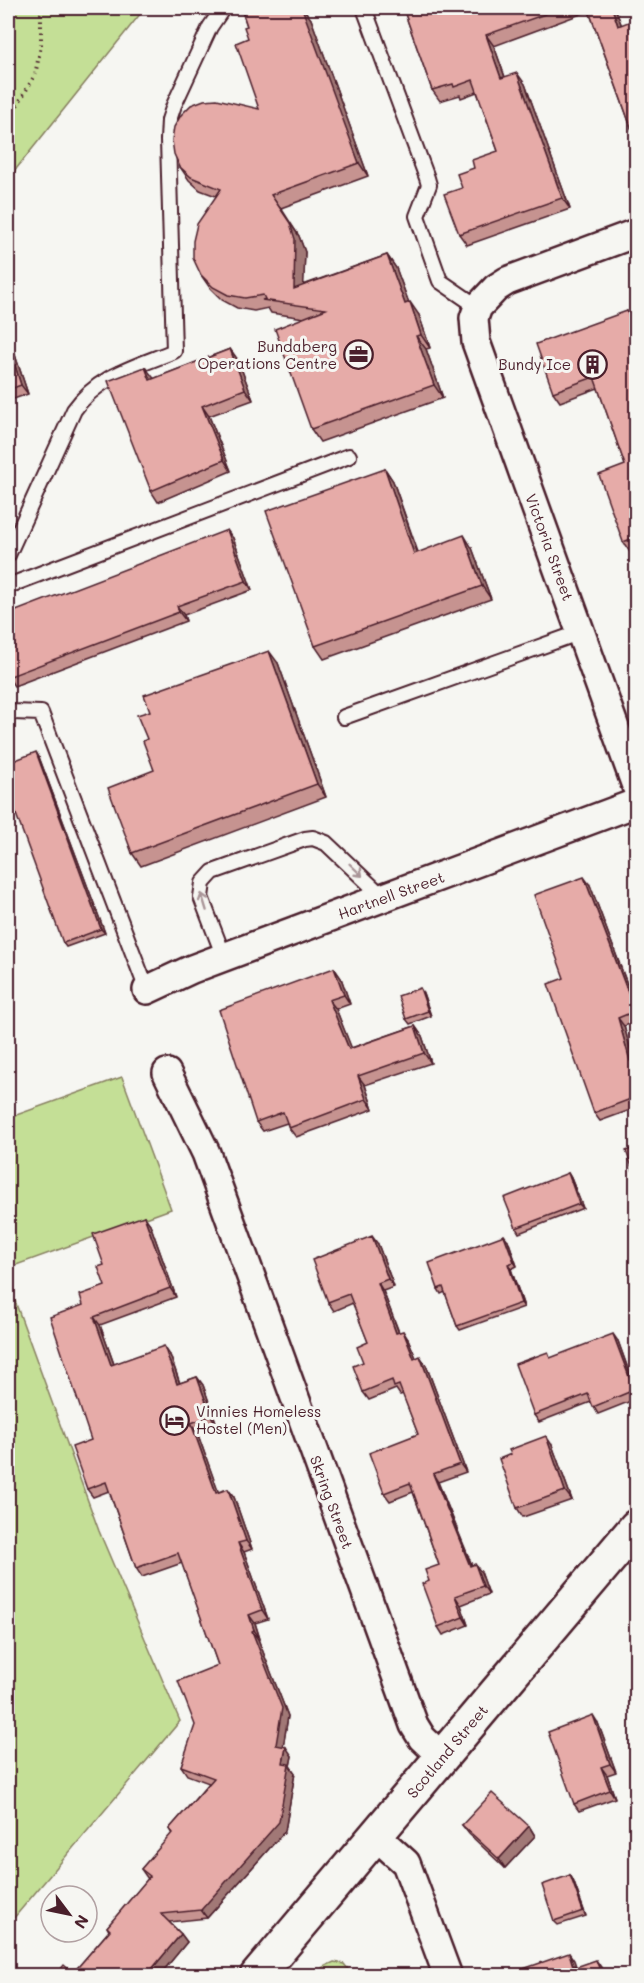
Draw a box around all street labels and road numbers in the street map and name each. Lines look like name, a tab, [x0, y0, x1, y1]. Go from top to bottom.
street label: Victoria Street	[521, 491, 579, 603]
street label: Hartnell Street	[335, 866, 447, 924]
street label: Skring Street	[306, 1452, 358, 1552]
street label: Scotland Street	[402, 1700, 492, 1802]

